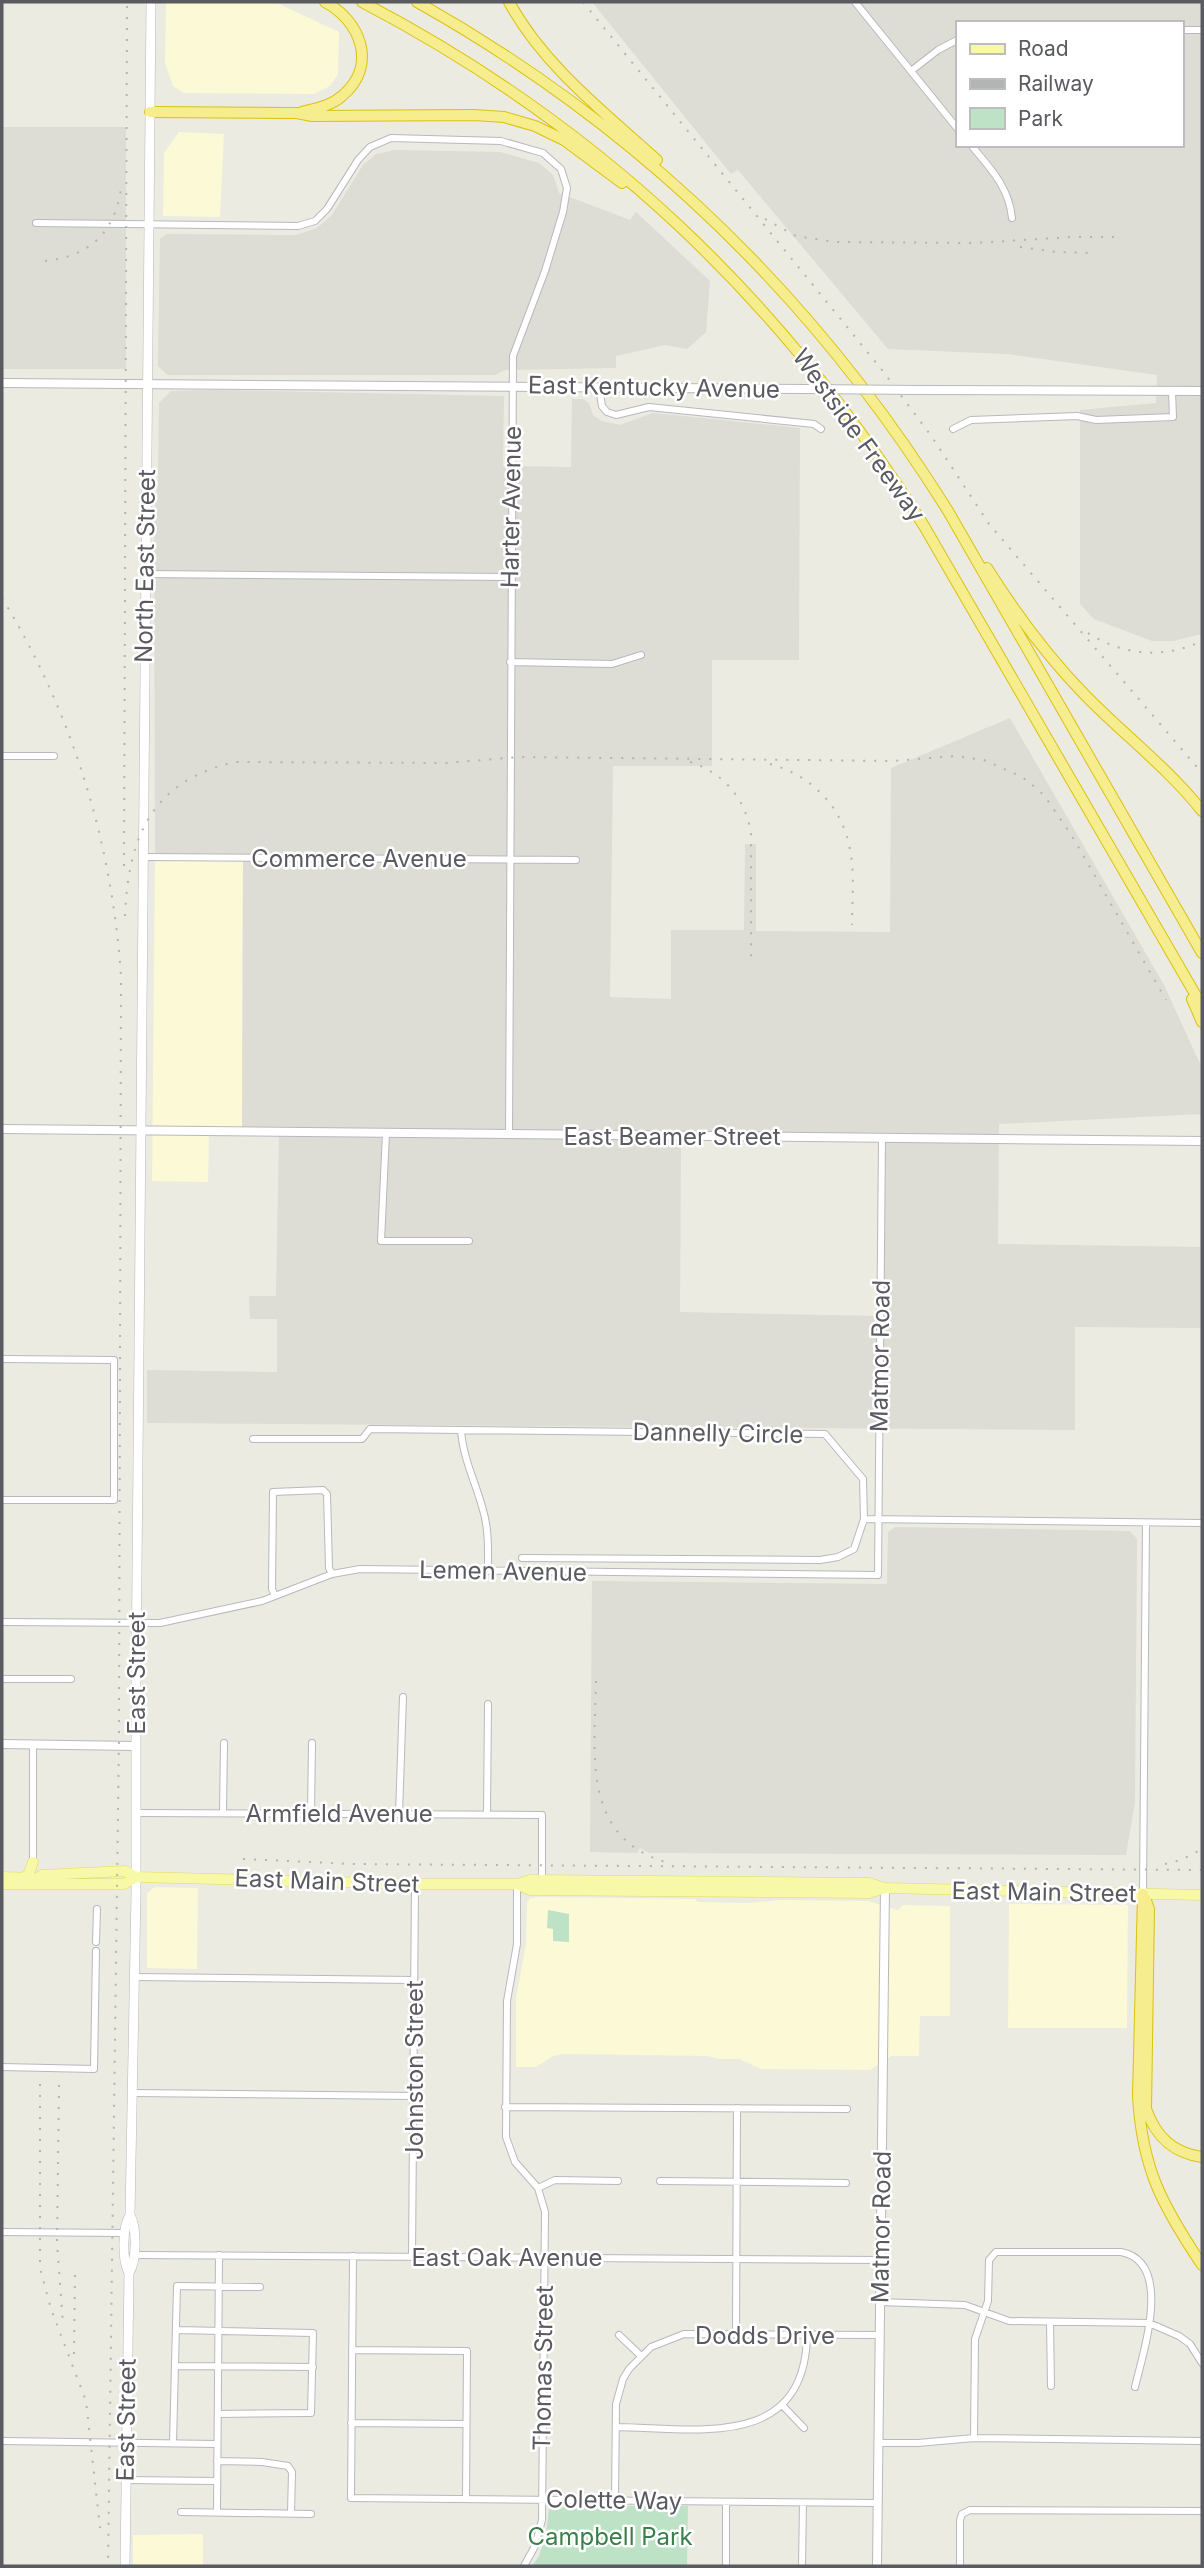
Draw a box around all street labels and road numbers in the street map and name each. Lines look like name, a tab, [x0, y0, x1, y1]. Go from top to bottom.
street label: Westside Freeway	[787, 343, 931, 527]
street label: East Kentucky Avenue	[528, 370, 780, 404]
street label: Harter Avenue	[495, 426, 527, 588]
street label: North East Street	[129, 469, 161, 663]
street label: Commerce Avenue	[251, 844, 467, 873]
street label: East Beamer Street	[563, 1122, 781, 1151]
street label: Matmor Road	[864, 1280, 896, 1432]
street label: Dannelly Circle	[632, 1417, 804, 1449]
street label: Lemen Avenue	[419, 1555, 587, 1587]
street label: East Street	[122, 1611, 151, 1734]
street label: Armfield Avenue	[245, 1799, 433, 1828]
street label: East Main Street	[234, 1863, 420, 1899]
street label: East Main Street	[951, 1876, 1137, 1908]
street label: Johnston Street	[400, 1980, 429, 2160]
street label: Matmor Road	[865, 2151, 897, 2303]
street label: East Oak Avenue	[411, 2243, 603, 2272]
street label: Thomas Street	[527, 2285, 559, 2451]
street label: Dodds Drive	[695, 2321, 835, 2350]
street label: East Street	[110, 2358, 142, 2482]
street label: Colette Way	[546, 2484, 682, 2516]

